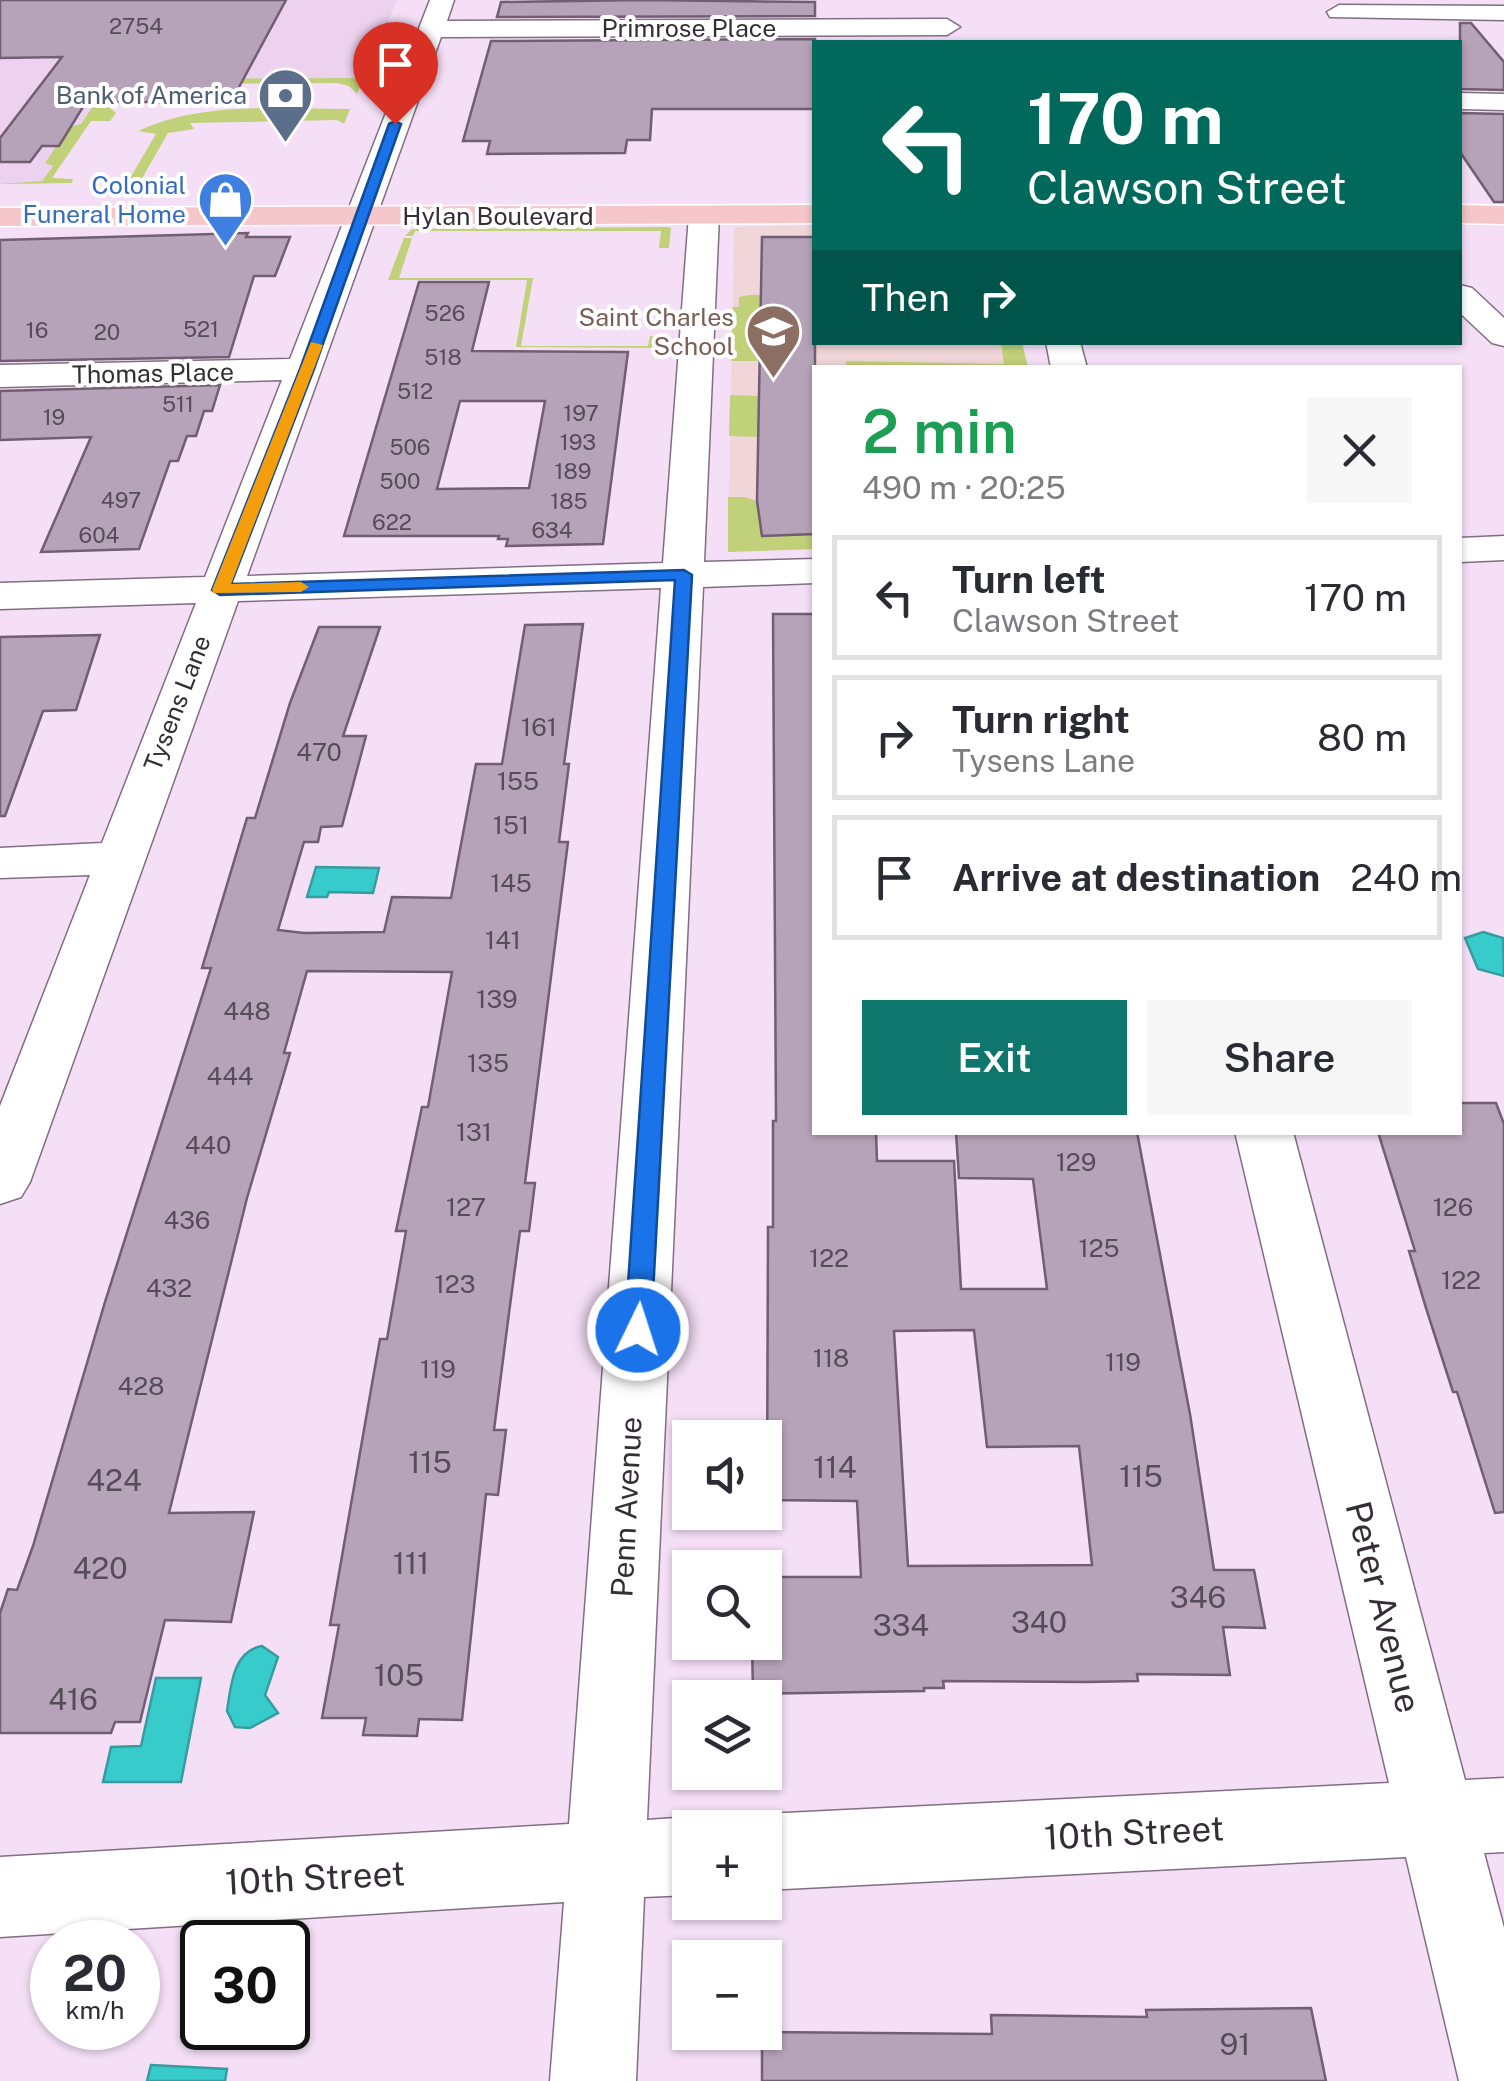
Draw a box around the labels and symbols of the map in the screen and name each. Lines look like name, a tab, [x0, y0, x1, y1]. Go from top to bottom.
house number: 2754	[109, 13, 163, 39]
street label: Primrose Place	[602, 13, 776, 43]
pin	[353, 22, 438, 125]
bank icon: Bank of America	[256, 65, 316, 144]
place label: Bank of America	[56, 80, 247, 110]
shop icon: Colonial Funeral Home	[195, 169, 255, 248]
place label: Colonial Funeral Home	[22, 170, 186, 229]
street label: Hylan Boulevard	[402, 201, 594, 231]
house number: 526	[425, 300, 465, 326]
school or university icon: Saint Charles School	[743, 301, 803, 380]
place label: Saint Charles School	[579, 302, 734, 361]
house number: 521	[183, 316, 219, 342]
house number: 16	[26, 317, 48, 343]
house number: 20	[94, 319, 120, 345]
house number: 518	[424, 344, 462, 370]
street label: Thomas Place	[72, 357, 234, 389]
house number: 512	[397, 378, 433, 404]
house number: 511	[162, 391, 194, 417]
house number: 197	[563, 400, 599, 426]
house number: 19	[43, 404, 65, 430]
house number: 193	[560, 429, 596, 455]
house number: 506	[389, 434, 431, 460]
house number: 189	[555, 458, 591, 484]
house number: 500	[380, 468, 420, 494]
house number: 497	[101, 487, 141, 513]
house number: 185	[550, 488, 588, 514]
house number: 622	[372, 509, 412, 535]
house number: 634	[531, 517, 573, 543]
house number: 604	[79, 522, 120, 548]
street label: Tysens Lane	[137, 631, 217, 775]
house number: 161	[521, 712, 557, 742]
house number: 470	[296, 737, 342, 767]
house number: 155	[497, 766, 539, 796]
house number: 151	[493, 810, 529, 840]
house number: 145	[490, 868, 532, 898]
house number: 141	[485, 925, 521, 955]
house number: 139	[476, 984, 518, 1014]
house number: 448	[223, 996, 271, 1026]
house number: 135	[467, 1048, 509, 1078]
house number: 444	[206, 1061, 254, 1091]
house number: 131	[456, 1117, 492, 1147]
house number: 440	[185, 1130, 231, 1160]
house number: 129	[1056, 1147, 1096, 1177]
house number: 127	[446, 1192, 486, 1222]
house number: 126	[1433, 1192, 1473, 1222]
house number: 436	[164, 1205, 210, 1235]
house number: 125	[1078, 1233, 1120, 1263]
house number: 122	[809, 1243, 849, 1273]
house number: 122	[1441, 1265, 1481, 1295]
house number: 123	[435, 1269, 475, 1299]
house number: 432	[146, 1273, 192, 1303]
position arrow	[586, 1278, 690, 1382]
house number: 118	[813, 1343, 849, 1373]
house number: 119	[1105, 1347, 1141, 1377]
house number: 119	[420, 1354, 456, 1384]
house number: 428	[118, 1371, 164, 1401]
street label: Penn Avenue	[603, 1416, 649, 1598]
house number: 115	[408, 1444, 452, 1480]
house number: 114	[813, 1449, 857, 1485]
house number: 115	[1119, 1458, 1163, 1494]
house number: 424	[86, 1462, 142, 1498]
street label: Peter Avenue	[1337, 1497, 1430, 1717]
house number: 111	[393, 1545, 429, 1581]
house number: 420	[72, 1550, 128, 1586]
house number: 346	[1170, 1579, 1226, 1615]
house number: 340	[1011, 1604, 1067, 1640]
house number: 334	[873, 1607, 929, 1643]
house number: 105	[374, 1657, 424, 1693]
house number: 416	[48, 1681, 98, 1717]
street label: 10th Street	[1043, 1807, 1225, 1858]
street label: 10th Street	[224, 1852, 406, 1903]
speed limit sign: 30	[180, 1920, 310, 2050]
house number: 91	[1220, 2026, 1250, 2062]

